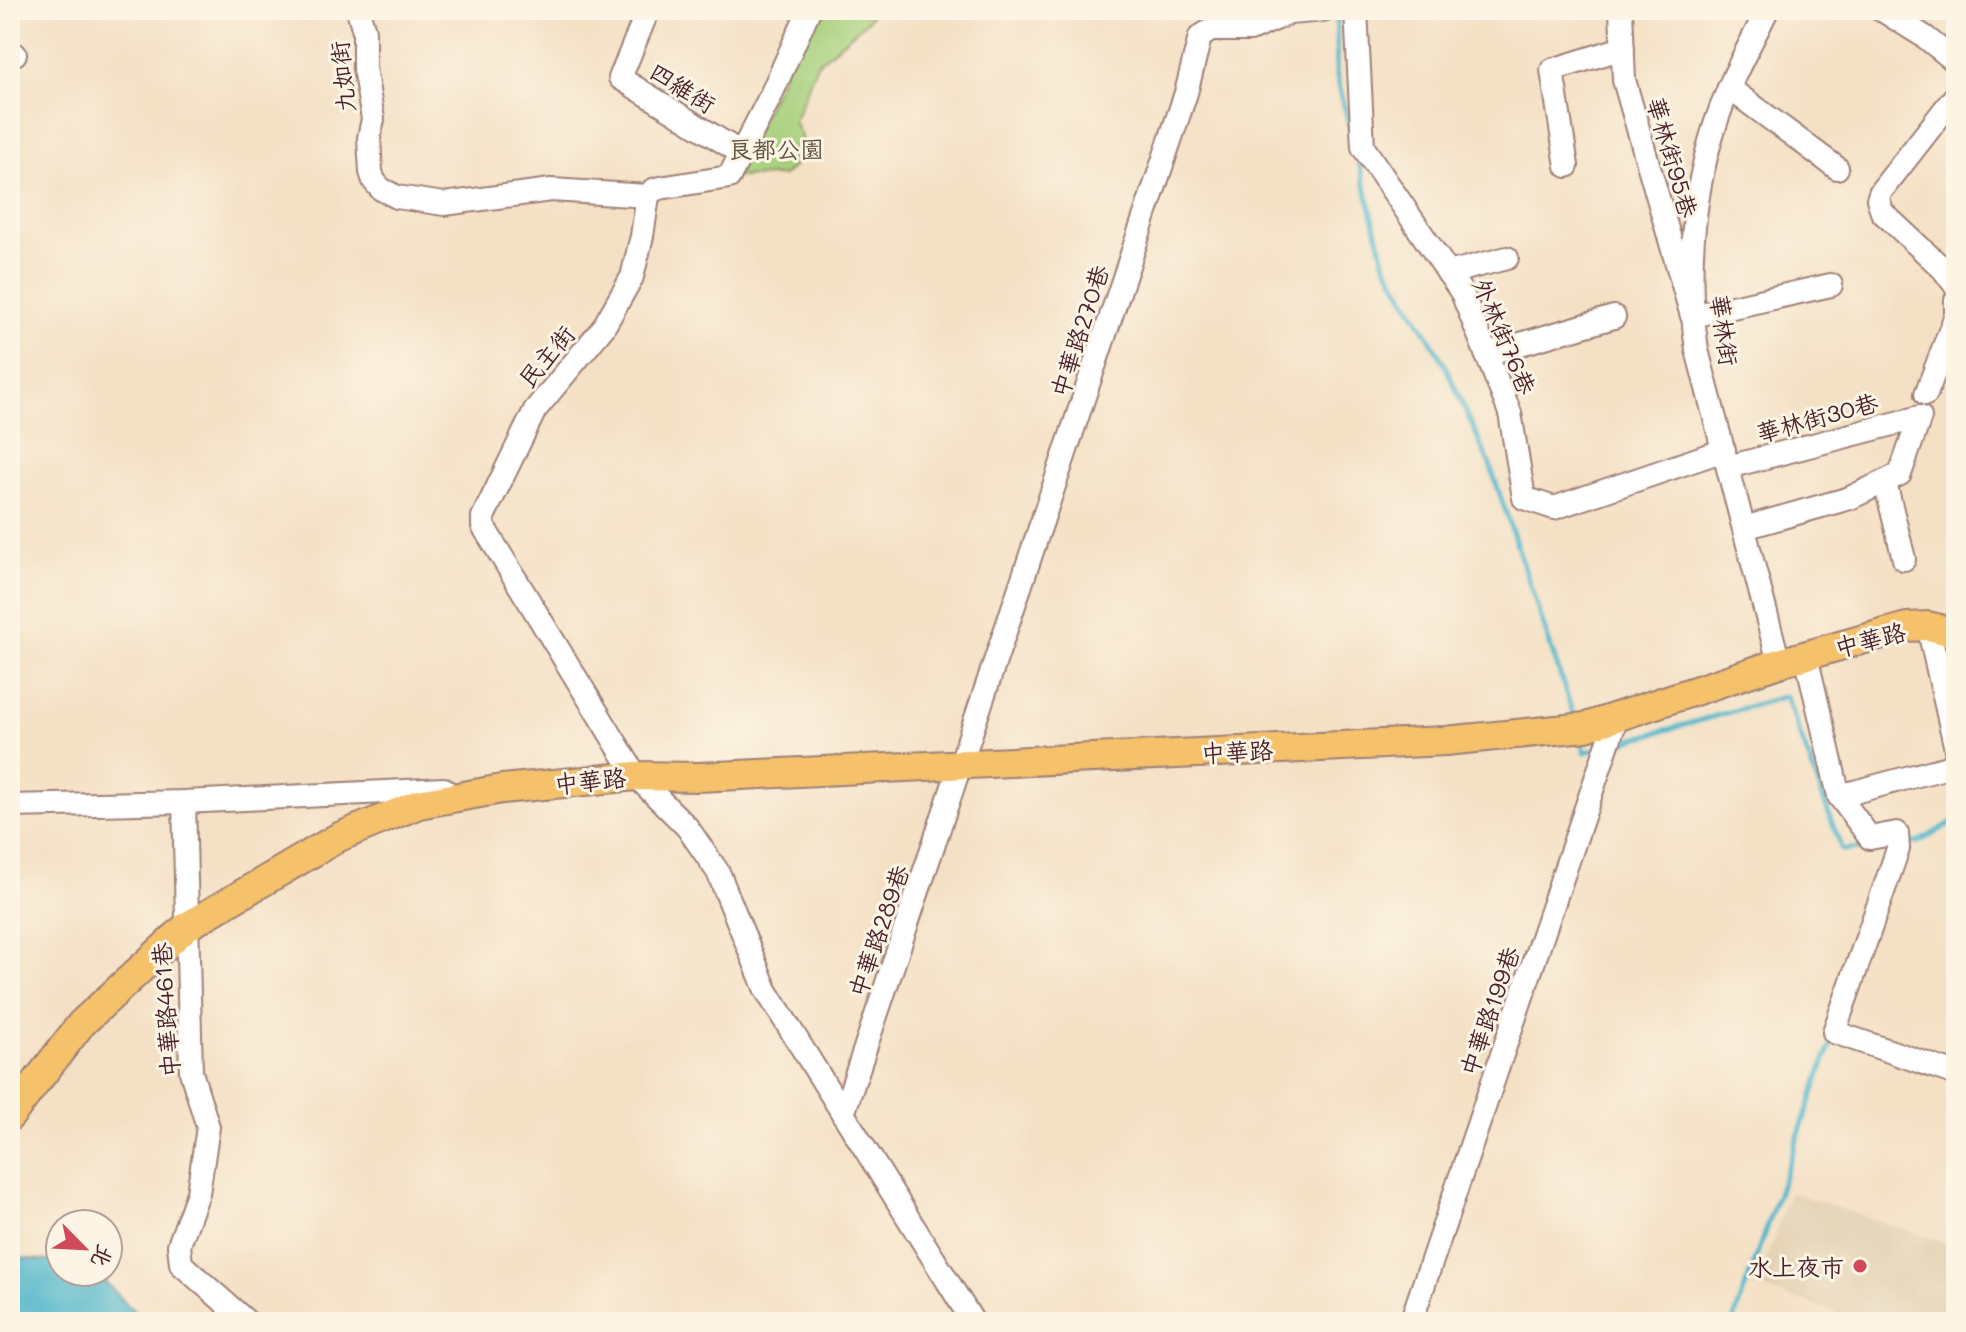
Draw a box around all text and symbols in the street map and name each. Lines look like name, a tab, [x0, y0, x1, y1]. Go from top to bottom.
street label: 九如街	[323, 40, 361, 114]
street label: 四維街	[644, 55, 722, 119]
street label: 華林街95巷	[1641, 93, 1705, 221]
park label: 良都公園	[728, 133, 824, 164]
street label: 中華路270巷	[1043, 261, 1115, 401]
street label: 外林街76巷	[1467, 273, 1543, 399]
street label: 華林街	[1705, 292, 1745, 368]
street label: 民主街	[511, 318, 581, 394]
street label: 華林街30巷	[1753, 386, 1881, 448]
street label: 中華路	[1831, 615, 1909, 663]
street label: 中華路	[1200, 734, 1274, 768]
street label: 中華路	[553, 761, 627, 799]
street label: 中華路289巷	[841, 861, 915, 1001]
street label: 中華路461巷	[145, 941, 185, 1079]
street label: 中華路199巷	[1452, 942, 1526, 1080]
north arrow	[44, 1208, 124, 1288]
text: 北	[85, 1240, 120, 1272]
place label: 水上夜市	[1748, 1251, 1844, 1282]
marker: 水上夜市	[1851, 1257, 1869, 1275]

